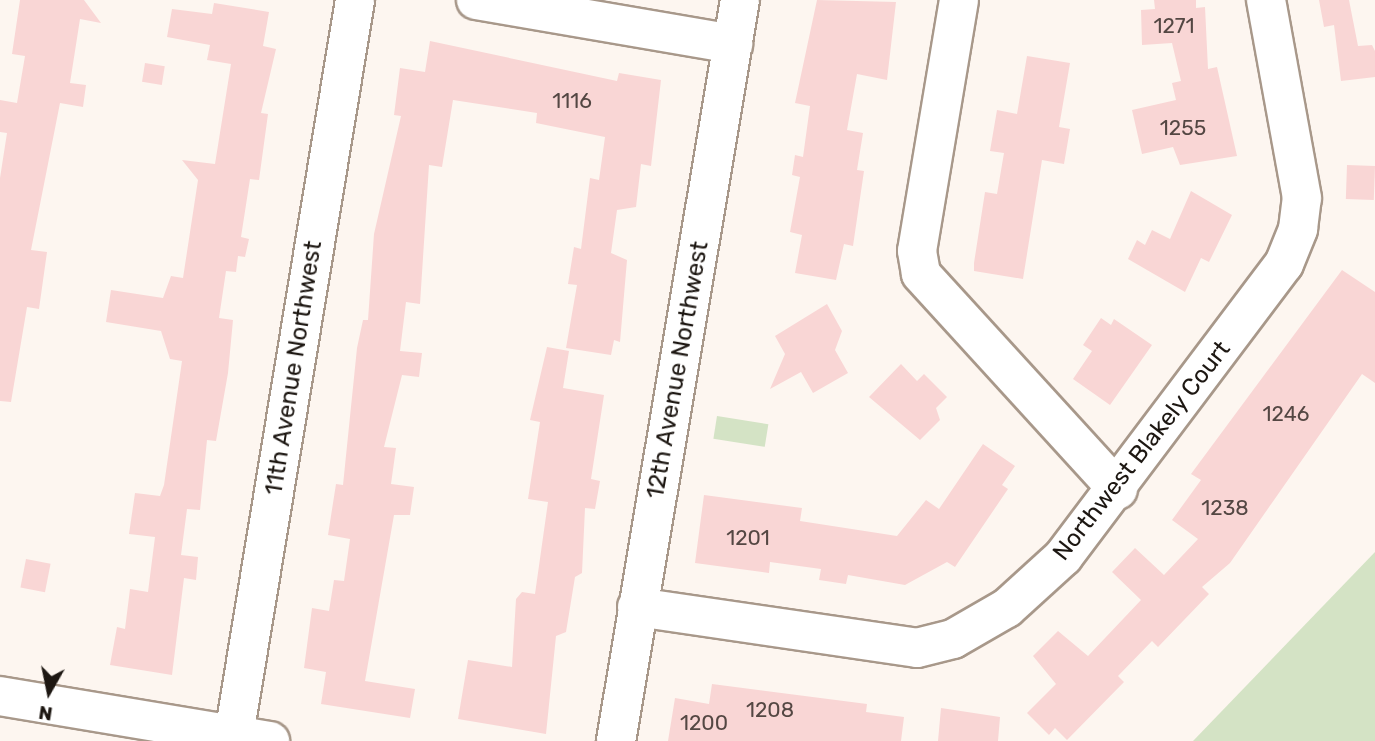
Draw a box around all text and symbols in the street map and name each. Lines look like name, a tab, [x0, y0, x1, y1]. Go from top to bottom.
house number: 1271	[1153, 13, 1195, 39]
house number: 1116	[552, 88, 592, 114]
house number: 1255	[1160, 115, 1206, 141]
street label: 11th Avenue Northwest	[260, 238, 328, 498]
street label: 12th Avenue Northwest	[641, 239, 715, 501]
street label: Northwest Blakely Court	[1047, 335, 1237, 567]
house number: 1246	[1263, 401, 1309, 427]
house number: 1238	[1201, 495, 1249, 521]
house number: 1201	[726, 525, 770, 551]
north arrow	[14, 657, 84, 727]
house number: 1208	[746, 697, 794, 723]
text: N	[37, 701, 54, 726]
house number: 1200	[680, 710, 728, 736]

